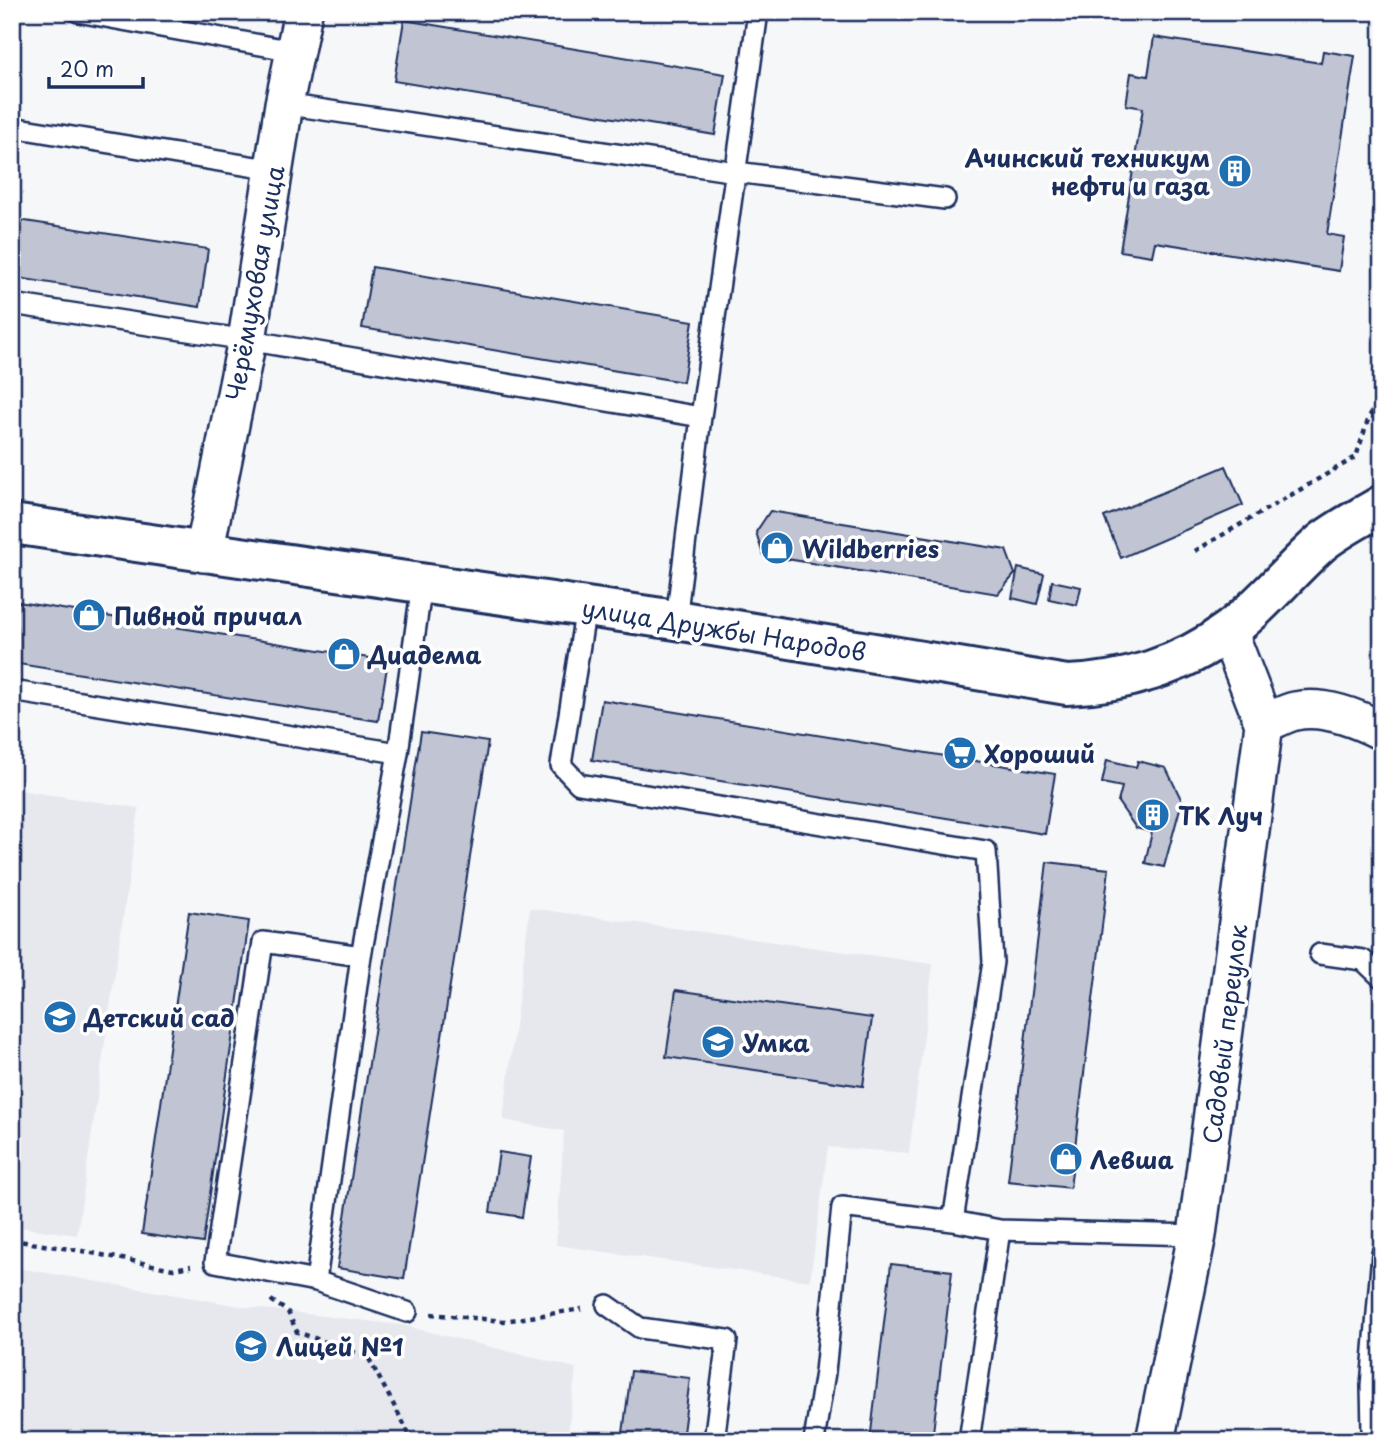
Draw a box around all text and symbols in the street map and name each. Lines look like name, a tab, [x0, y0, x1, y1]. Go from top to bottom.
scale bar	[49, 46, 144, 90]
text: 20 m	[60, 52, 114, 84]
place label: Ачинский техникум нефти и газа	[964, 139, 1210, 203]
building icon: Ачинский техникум нефти и газа	[1216, 152, 1254, 190]
street label: Черёмуховая улица	[216, 163, 292, 403]
shop icon: Wildberries	[758, 529, 796, 567]
place label: Wildberries	[802, 530, 939, 566]
street label: улица Дружбы Народов	[579, 589, 869, 669]
shop icon: Пивной причал	[70, 596, 108, 634]
place label: Пивной причал	[114, 597, 302, 633]
shop icon: Диадема	[325, 635, 363, 673]
place label: Диадема	[367, 636, 482, 672]
supermarket icon: Хороший	[941, 734, 979, 772]
place label: Хороший	[984, 735, 1095, 771]
building icon: ТК Луч	[1134, 796, 1172, 834]
place label: ТК Луч	[1178, 797, 1263, 833]
street label: Садовый переулок	[1193, 921, 1255, 1146]
school or university icon: Детский сад	[41, 998, 79, 1036]
place label: Детский сад	[83, 999, 235, 1035]
school or university icon: Умка	[699, 1023, 737, 1061]
place label: Умка	[742, 1024, 810, 1060]
shop icon: Левша	[1047, 1140, 1085, 1178]
place label: Левша	[1090, 1141, 1174, 1177]
school or university icon: Лицей №1	[232, 1327, 270, 1365]
place label: Лицей №1	[276, 1328, 404, 1364]

